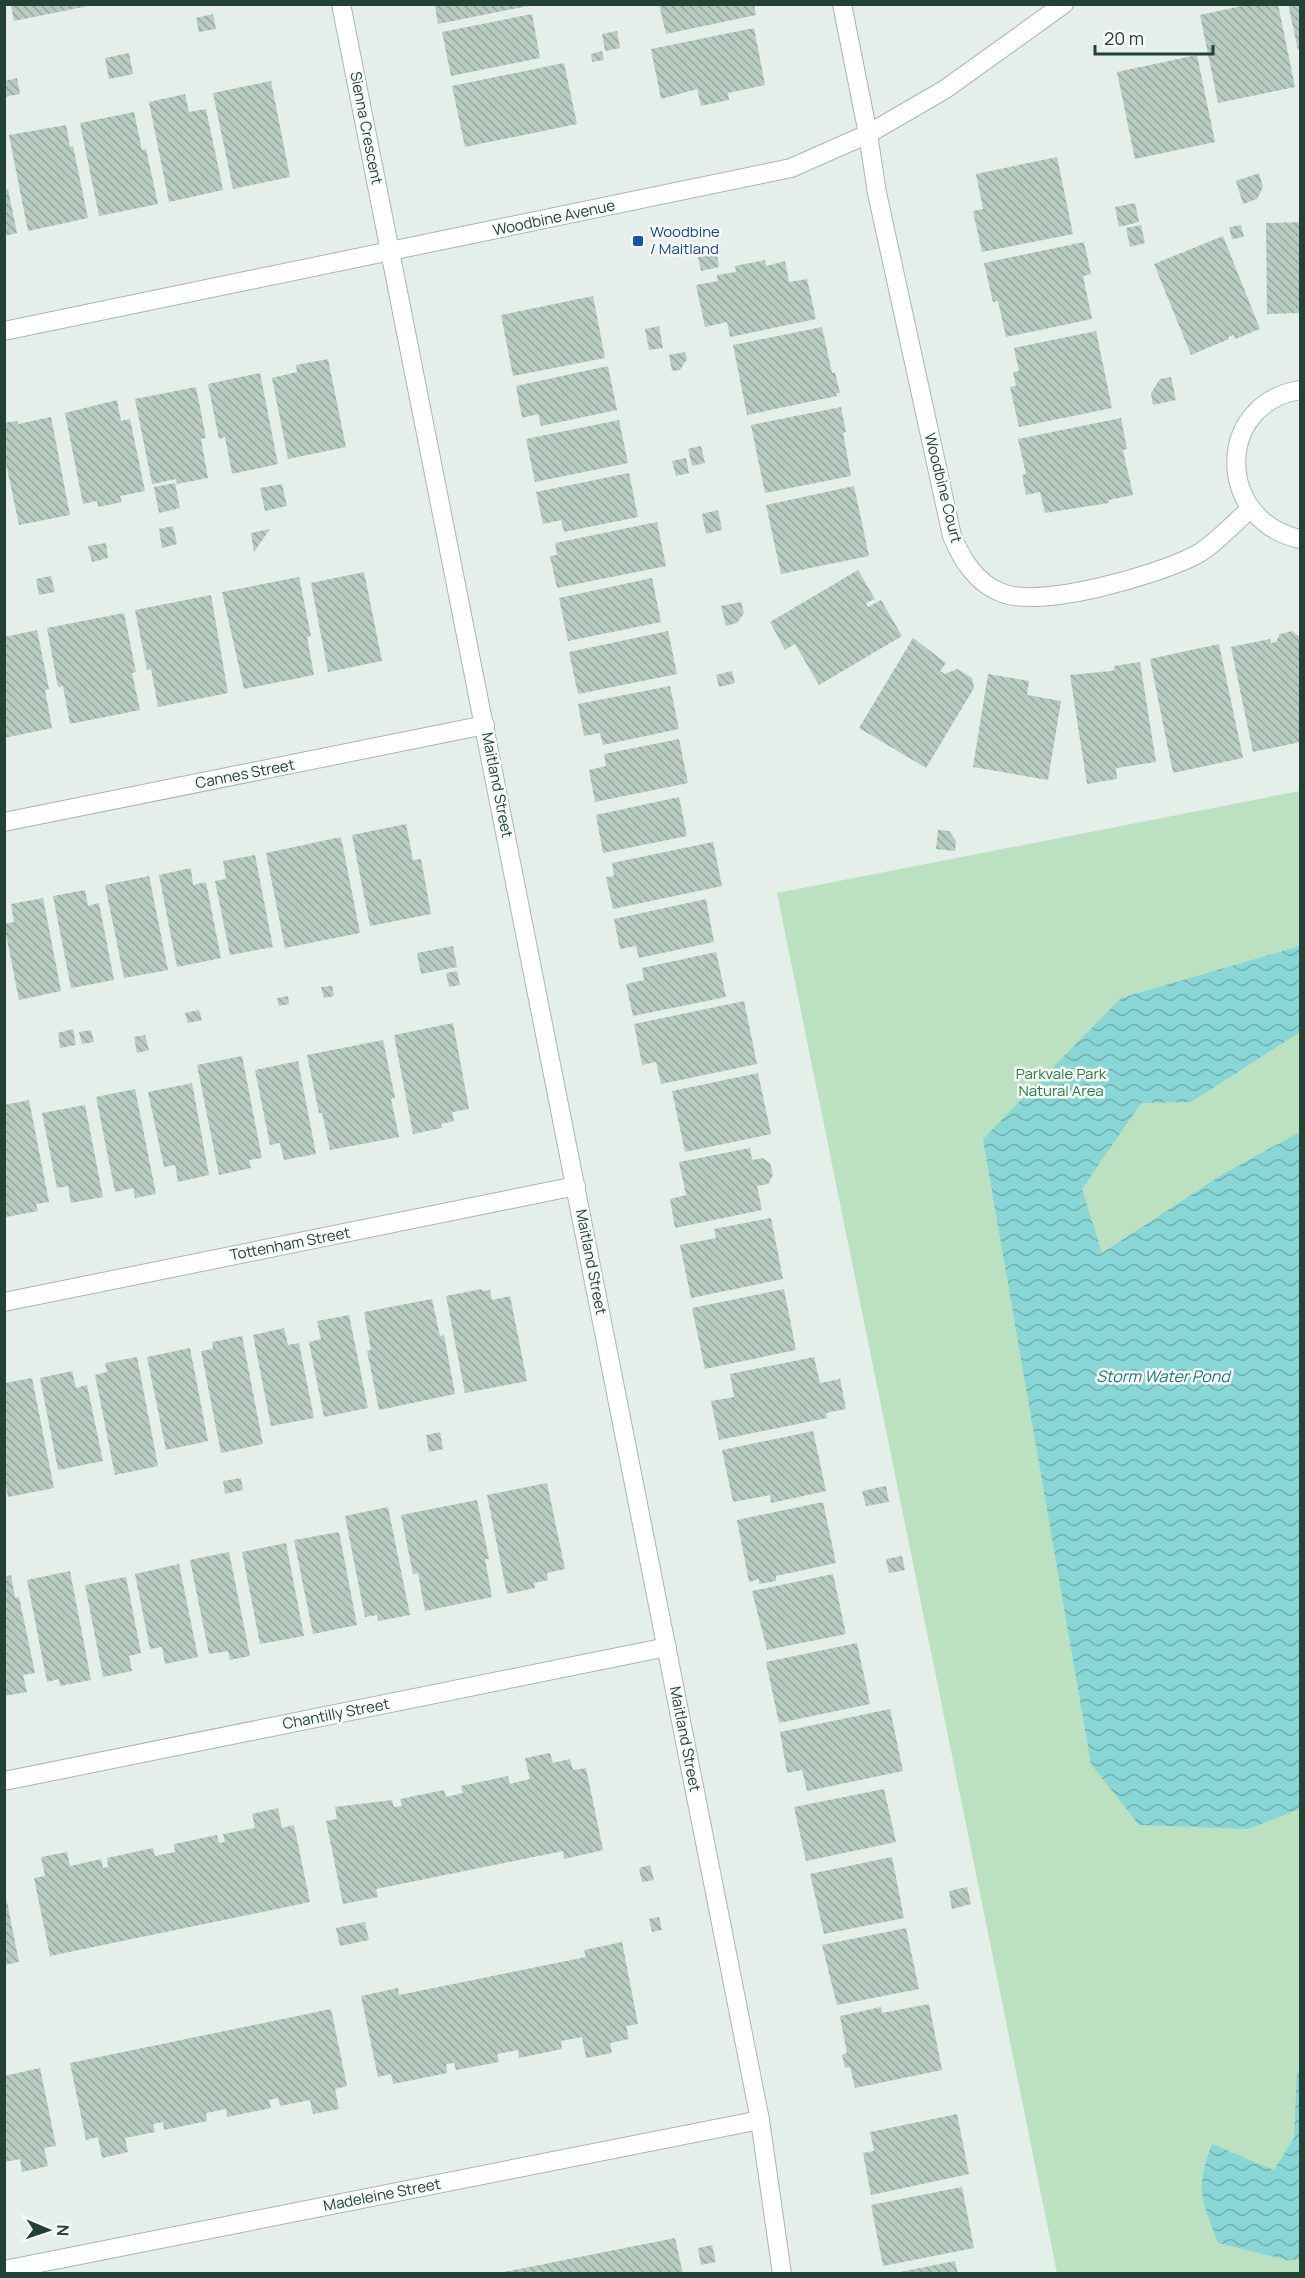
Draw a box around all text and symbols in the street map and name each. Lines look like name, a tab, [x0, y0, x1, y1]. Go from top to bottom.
scale bar	[1095, 18, 1214, 56]
text: 20 m	[1104, 26, 1144, 50]
street label: Sienna Crescent	[345, 70, 388, 186]
street label: Woodbine Avenue	[491, 194, 617, 241]
place label: Woodbine / Maitland	[650, 221, 720, 259]
marker: Woodbine / Maitland	[631, 234, 645, 248]
street label: Woodbine Court	[920, 431, 967, 545]
street label: Maitland Street	[477, 730, 518, 839]
street label: Cannes Street	[194, 754, 296, 793]
park label: Parkvale Park Natural Area	[1016, 1063, 1107, 1101]
street label: Maitland Street	[571, 1207, 612, 1316]
street label: Tottenham Street	[228, 1222, 352, 1265]
water label: Storm Water Pond	[1096, 1365, 1232, 1387]
street label: Maitland Street	[665, 1684, 706, 1793]
street label: Chantilly Street	[281, 1693, 391, 1734]
street label: Madeleine Street	[321, 2173, 442, 2216]
north arrow	[18, 2200, 78, 2260]
text: N	[52, 2224, 74, 2237]

